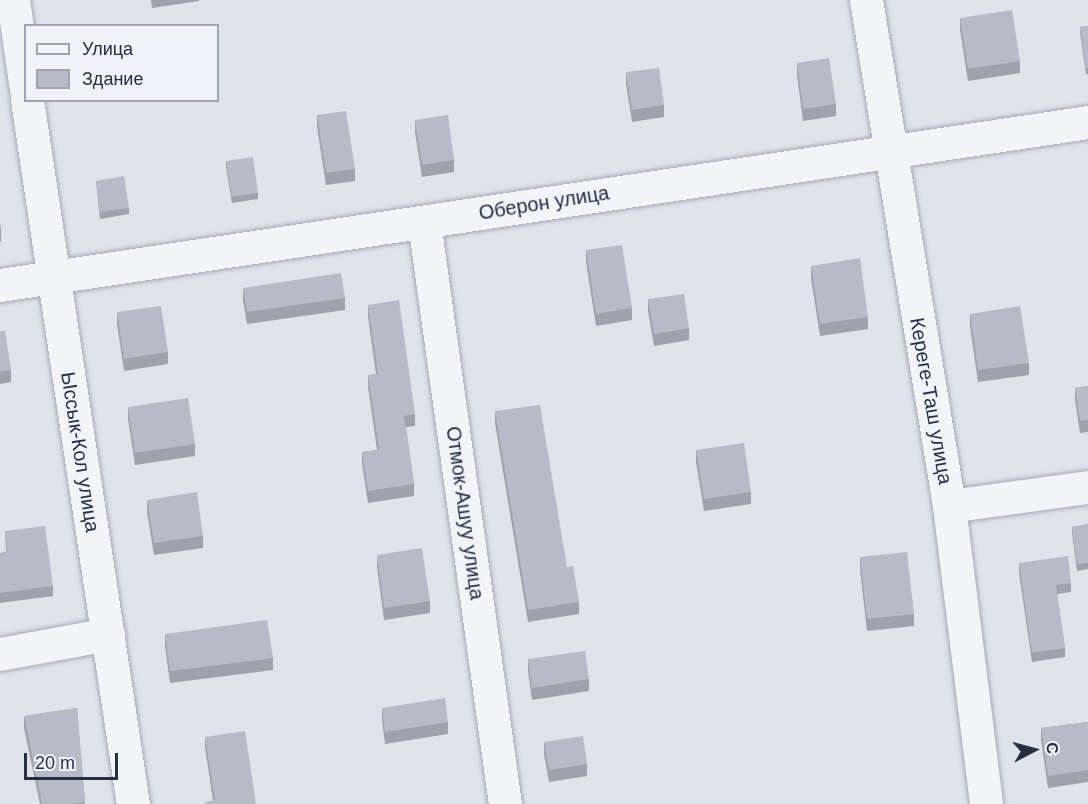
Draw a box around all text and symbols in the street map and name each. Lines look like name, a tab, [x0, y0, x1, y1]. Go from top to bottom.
legend	[24, 24, 219, 102]
text: Улица	[82, 39, 133, 59]
text: Здание	[82, 69, 143, 89]
street label: Оберон улица	[477, 181, 611, 225]
street label: Кереге-Таш улица	[905, 316, 957, 486]
street label: Ыссык-Кол улица	[55, 370, 105, 534]
street label: Отмок-Ашуу улица	[441, 425, 489, 601]
north arrow	[1004, 720, 1064, 780]
scale bar	[27, 741, 122, 779]
text: С	[1043, 741, 1061, 755]
text: 20 m	[35, 753, 75, 773]

